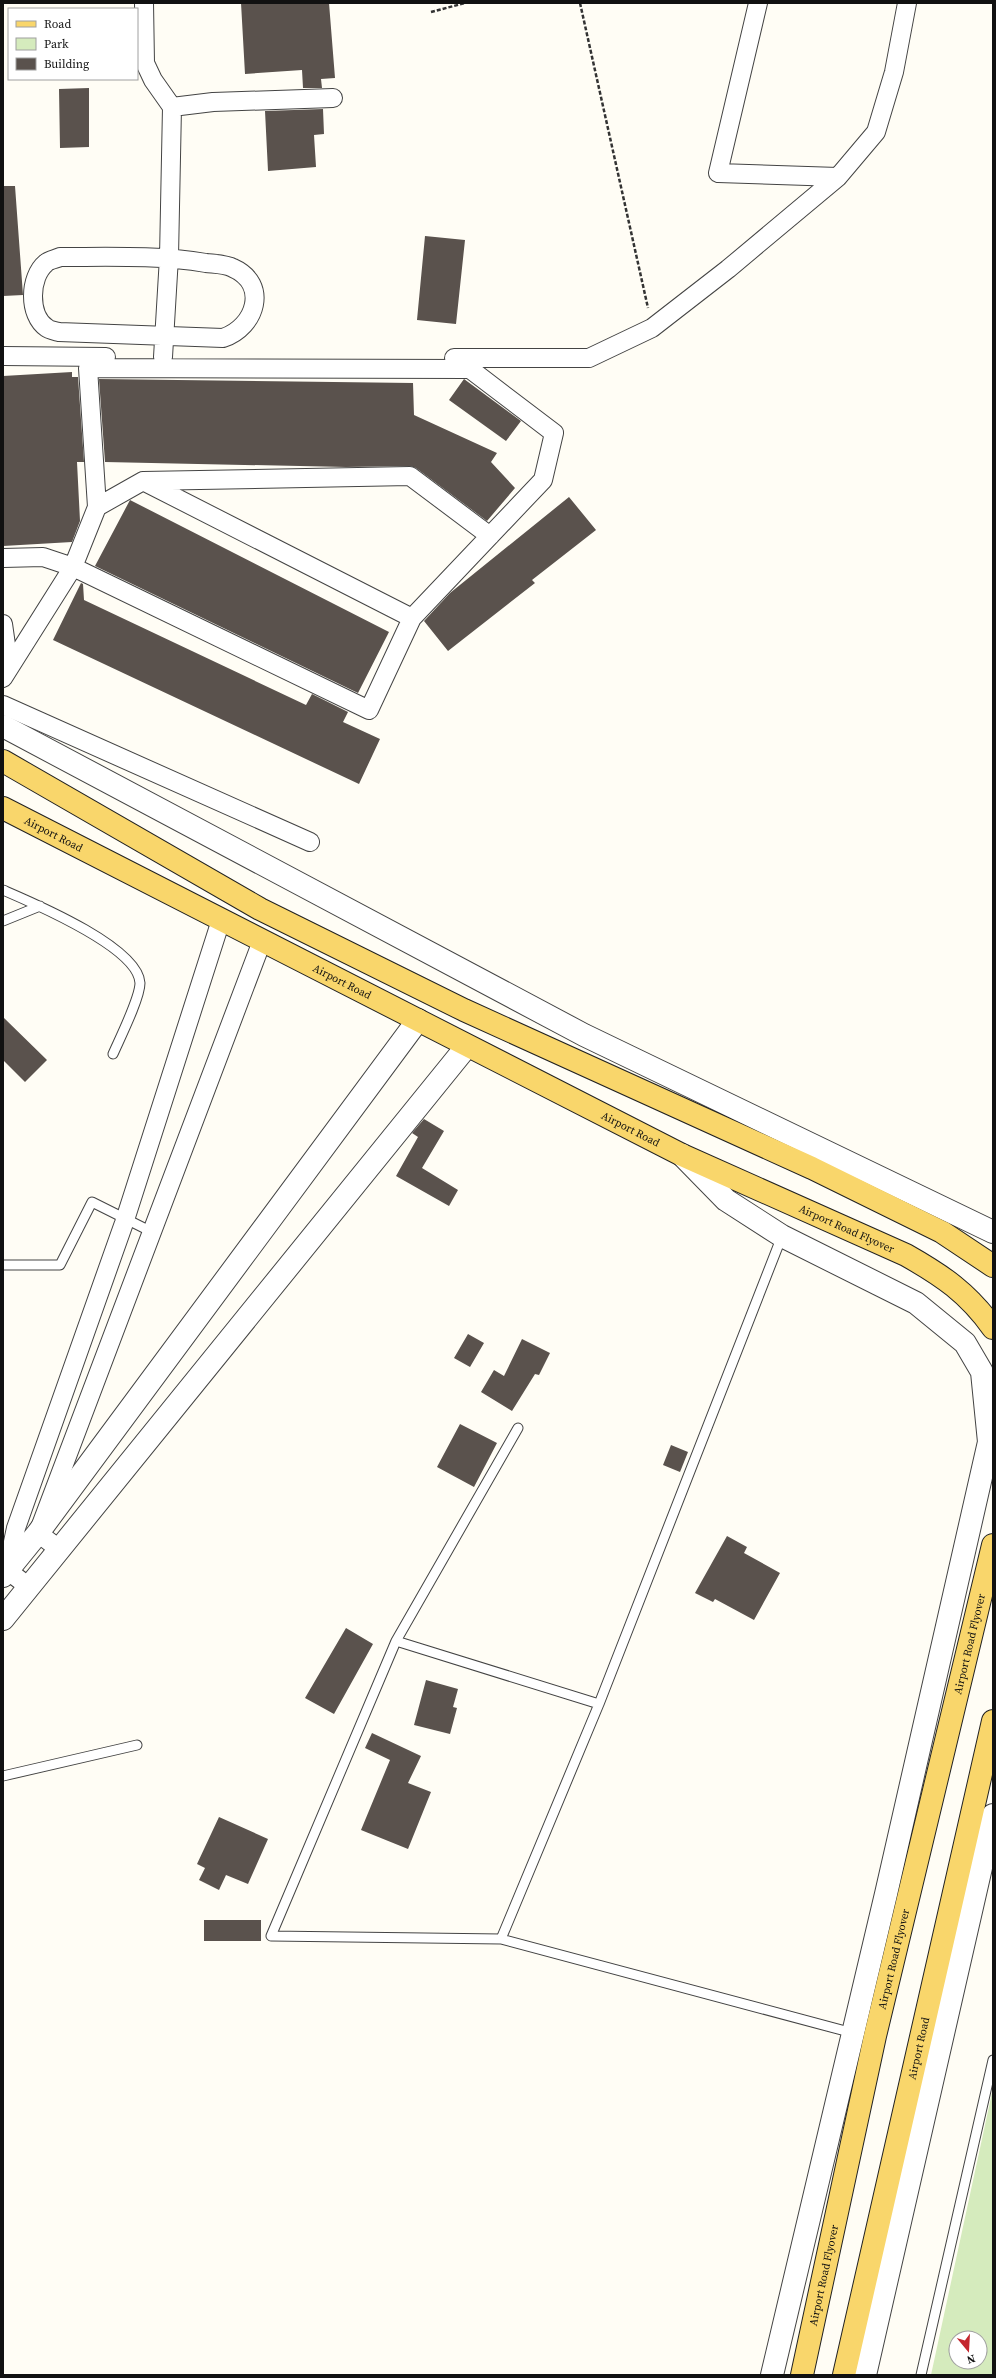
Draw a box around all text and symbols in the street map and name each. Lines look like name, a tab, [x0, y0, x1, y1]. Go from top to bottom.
legend	[8, 8, 138, 80]
text: Road	[44, 16, 71, 32]
text: Park	[44, 36, 69, 52]
text: Building	[44, 56, 89, 72]
street label: Airport Road	[22, 813, 86, 856]
street label: Airport Road	[310, 961, 374, 1003]
street label: Airport Road	[599, 1108, 663, 1151]
street label: Airport Road Flyover	[797, 1201, 897, 1257]
street label: Airport Road Flyover	[950, 1592, 989, 1696]
street label: Airport Road Flyover	[875, 1907, 913, 2011]
street label: Airport Road	[905, 2015, 933, 2081]
street label: Airport Road Flyover	[806, 2223, 842, 2327]
north arrow	[948, 2330, 988, 2370]
text: N	[965, 2351, 977, 2367]

